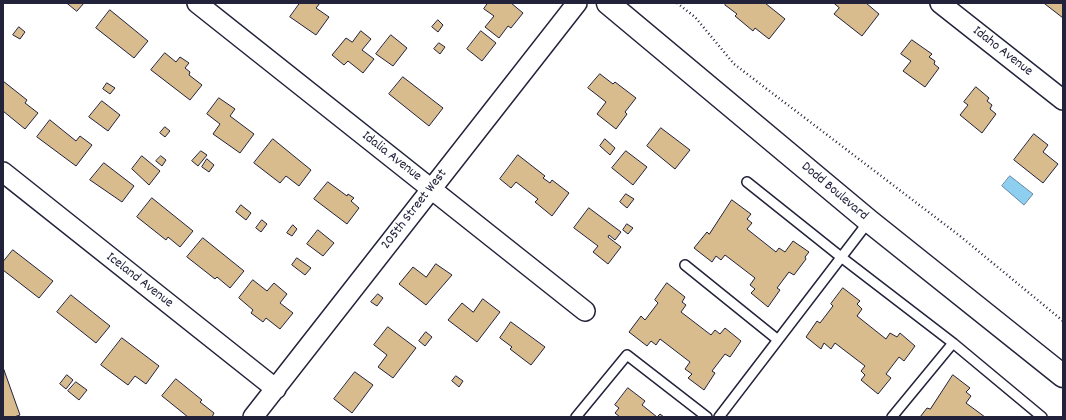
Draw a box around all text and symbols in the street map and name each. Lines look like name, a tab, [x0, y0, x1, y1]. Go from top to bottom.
street label: Idaho Avenue	[969, 23, 1035, 81]
street label: Idalia Avenue	[358, 128, 424, 186]
street label: Dodd Boulevard	[797, 159, 871, 225]
street label: 205th Street West	[378, 166, 452, 254]
street label: Iceland Avenue	[102, 250, 176, 312]

